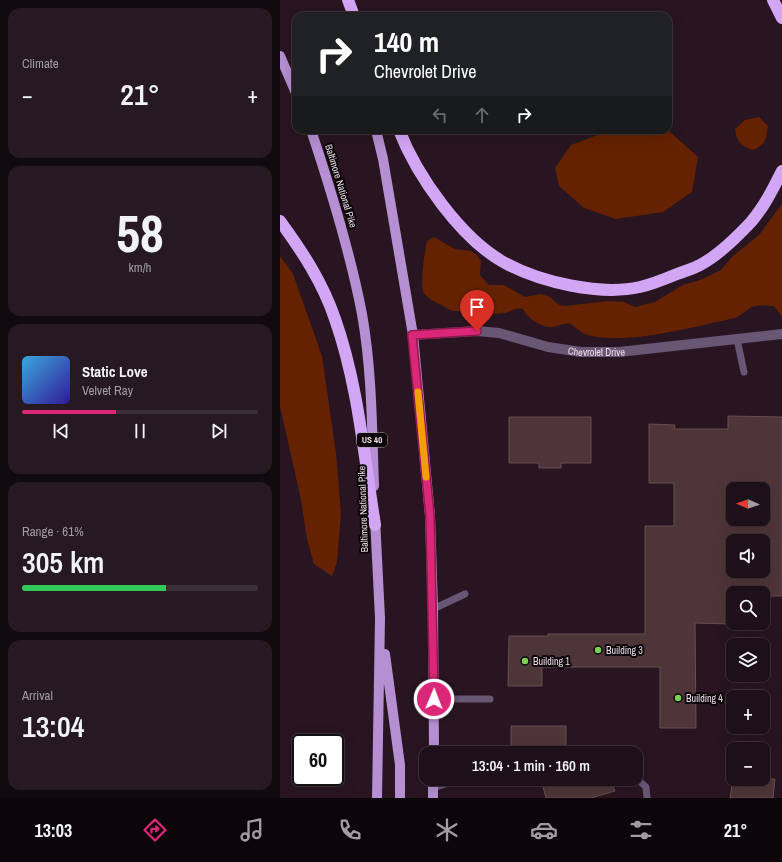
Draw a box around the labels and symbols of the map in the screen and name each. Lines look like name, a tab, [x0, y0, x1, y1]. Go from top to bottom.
street label: Baltimore National Pike	[322, 143, 360, 230]
pin	[460, 290, 494, 331]
street label: Chevrolet Drive	[567, 344, 626, 359]
road number: US 40	[357, 433, 387, 447]
street label: Baltimore National Pike	[355, 465, 371, 553]
north arrow	[726, 482, 770, 526]
place label: Building 3	[606, 644, 643, 657]
marker: Building 3	[593, 645, 603, 655]
place label: Building 1	[533, 655, 570, 668]
marker: Building 1	[520, 656, 530, 666]
position arrow	[413, 678, 455, 720]
place label: Building 4	[686, 692, 723, 705]
marker: Building 4	[673, 693, 683, 703]
speed limit sign: 60	[292, 734, 344, 786]

